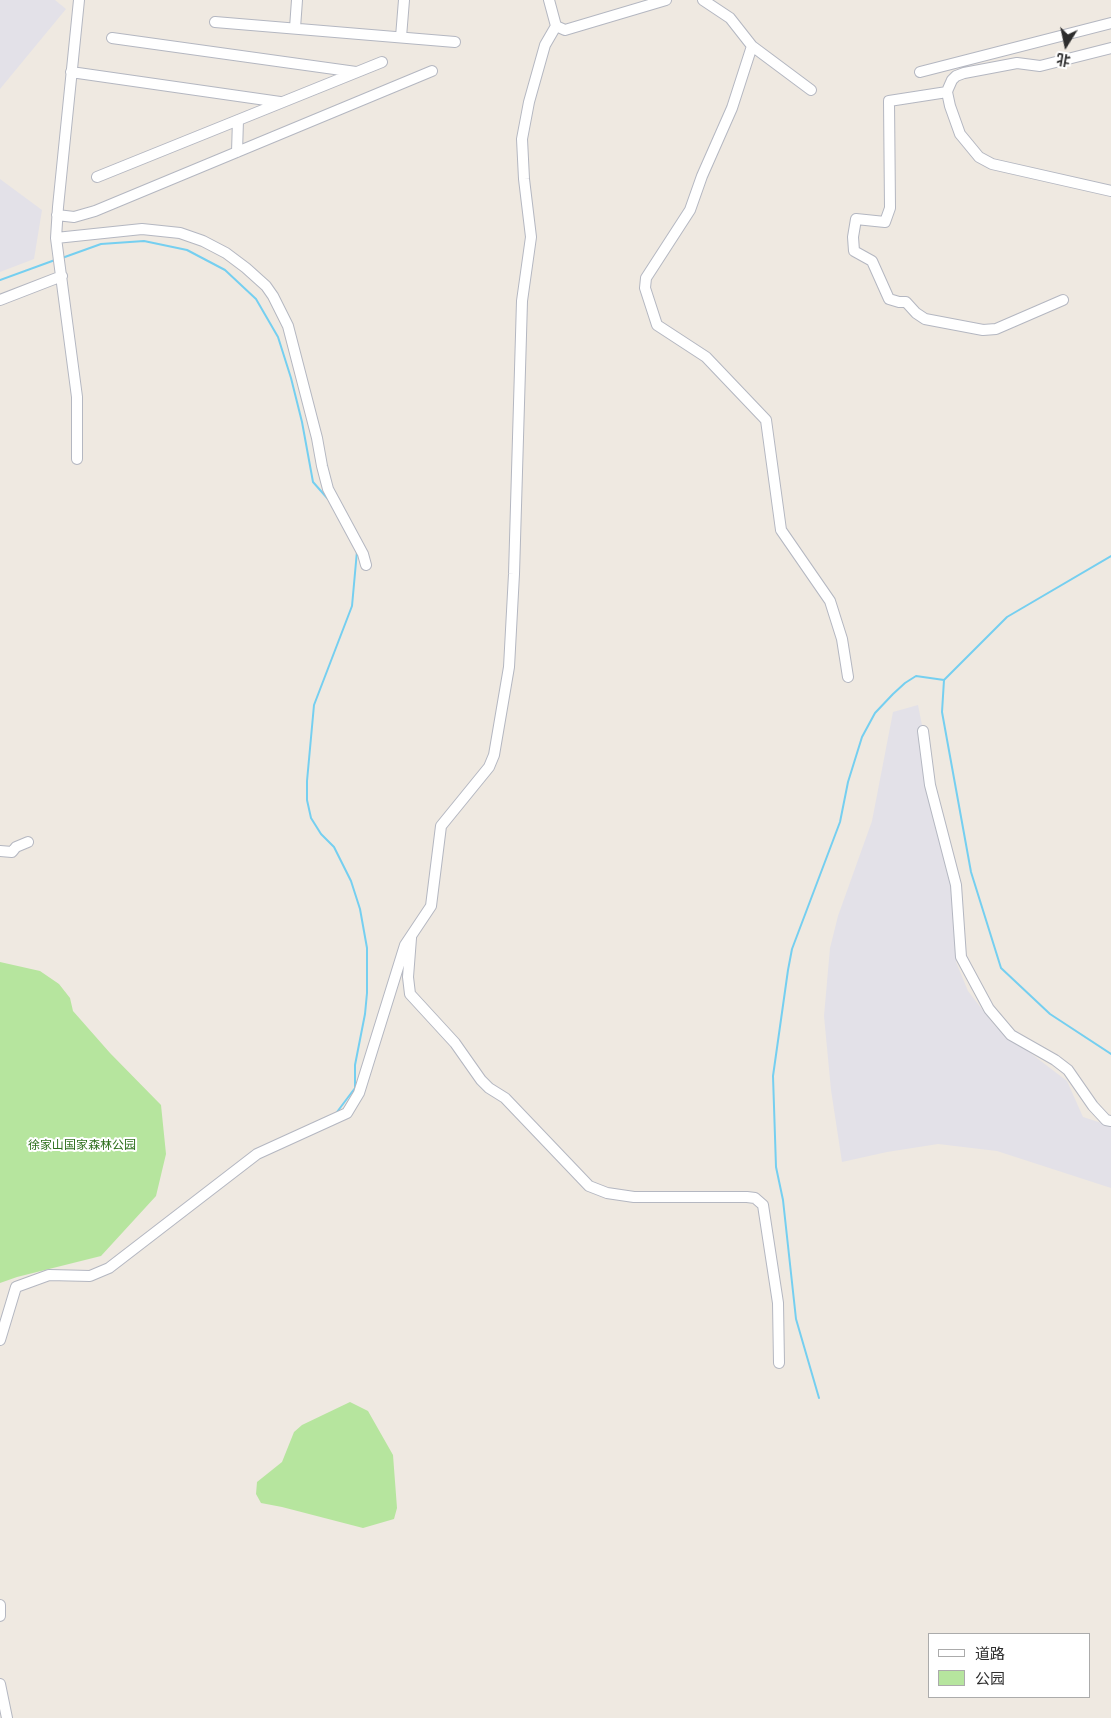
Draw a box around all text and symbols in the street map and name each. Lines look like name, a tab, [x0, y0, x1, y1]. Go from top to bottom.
north arrow	[1041, 20, 1091, 70]
text: 北	[1055, 51, 1072, 69]
park label: 徐家山国家森林公园	[28, 1138, 136, 1152]
legend	[928, 1633, 1091, 1698]
text: 道路	[975, 1645, 1005, 1663]
text: 公园	[975, 1670, 1005, 1688]

